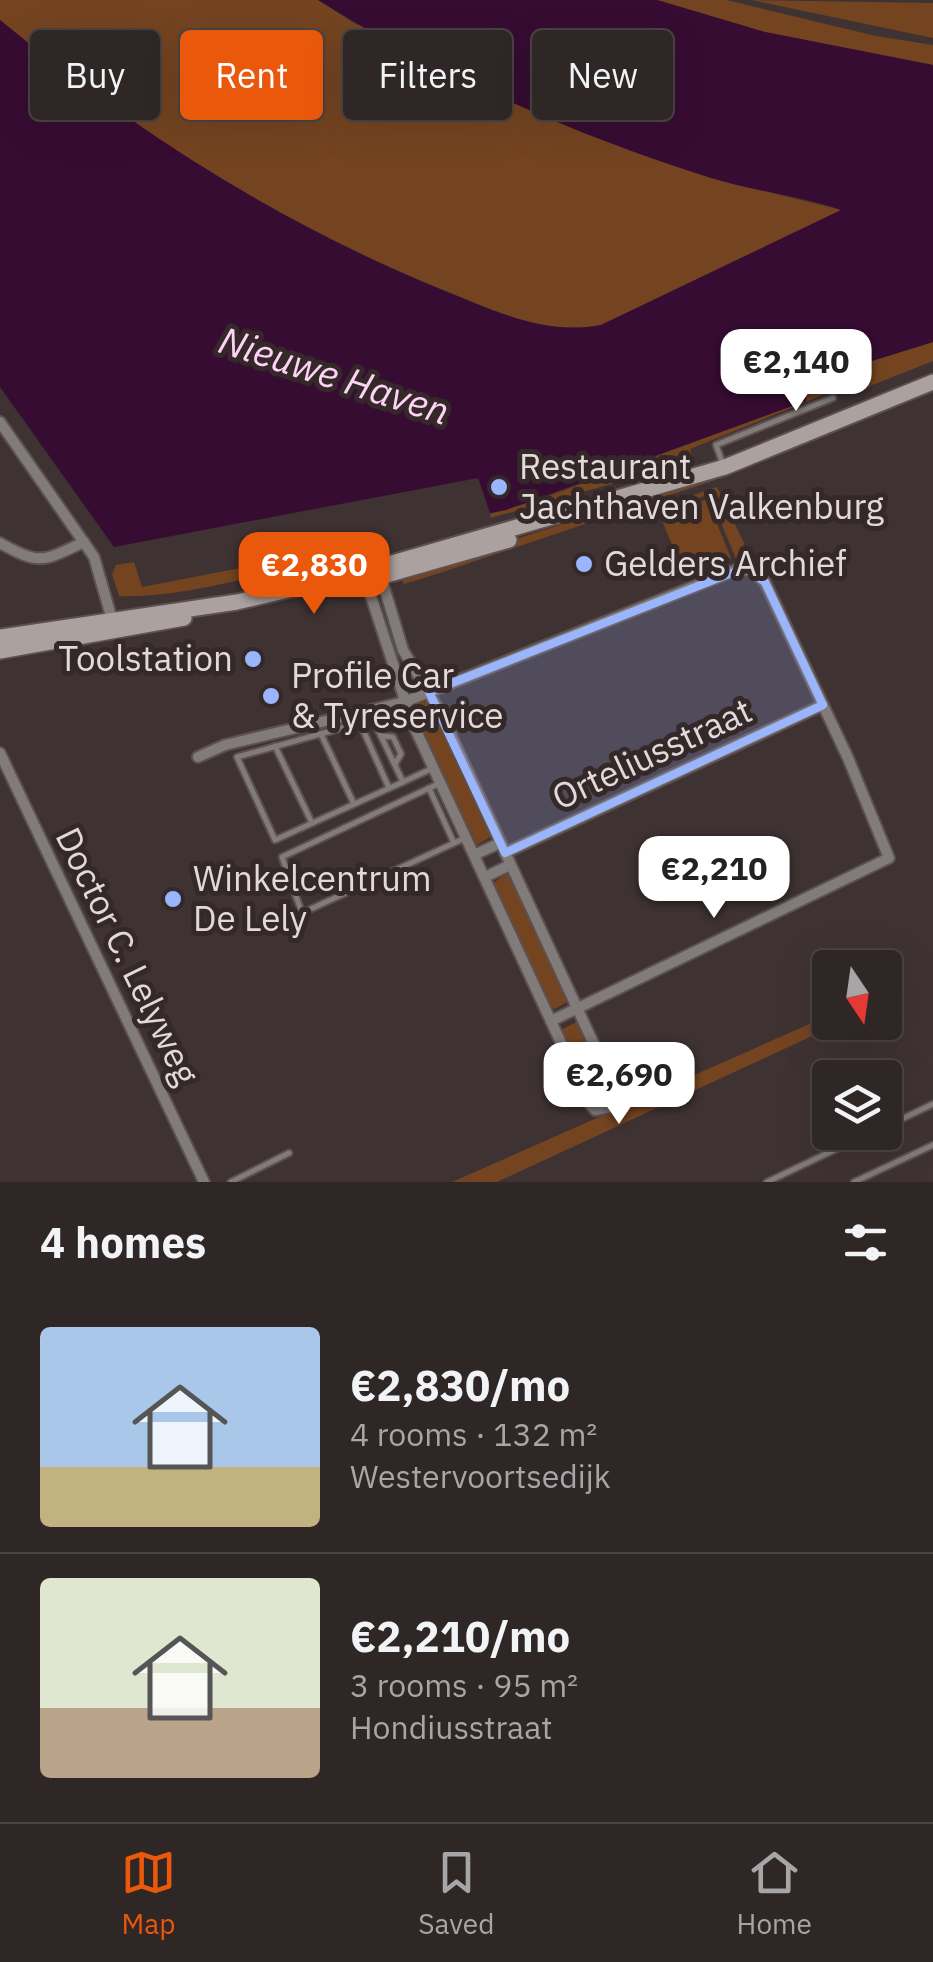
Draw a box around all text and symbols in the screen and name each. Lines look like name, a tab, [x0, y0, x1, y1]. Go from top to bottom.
chip: Buy	[30, 30, 160, 120]
chip: Rent	[180, 30, 323, 120]
chip: Filters	[343, 30, 512, 120]
chip: New	[532, 30, 673, 120]
water label: Nieuwe Haven	[213, 314, 456, 435]
pin: €2,140	[715, 329, 877, 414]
text: €2,140	[743, 340, 849, 382]
place label: Restaurant Jachthaven Valkenburg	[519, 443, 885, 529]
marker: Restaurant Jachthaven Valkenburg	[488, 476, 510, 498]
pin: €2,830	[233, 532, 395, 617]
place label: Gelders Archief	[604, 540, 847, 586]
text: €2,830	[261, 543, 367, 585]
marker: Gelders Archief	[573, 553, 595, 575]
place label: Toolstation	[58, 635, 233, 681]
marker: Toolstation	[242, 648, 264, 670]
place label: Profile Car & Tyreservice	[291, 652, 504, 738]
marker: Profile Car & Tyreservice	[260, 685, 282, 707]
street label: Orteliusstraat	[544, 687, 759, 819]
street label: Doctor C. Lelyweg	[46, 819, 210, 1092]
pin: €2,210	[633, 836, 795, 921]
text: €2,210	[661, 847, 767, 889]
place label: Winkelcentrum De Lely	[193, 855, 431, 941]
marker: Winkelcentrum De Lely	[162, 888, 184, 910]
north arrow	[812, 950, 902, 1040]
map controls	[812, 950, 902, 1150]
pin: €2,690	[538, 1042, 700, 1127]
text: €2,690	[566, 1053, 672, 1095]
button: layers	[812, 1060, 902, 1150]
text: 4 homes	[40, 1215, 206, 1270]
icon: filters	[838, 1215, 893, 1270]
text: €2,830/mo	[350, 1358, 570, 1413]
icon: home	[120, 1367, 240, 1487]
text: 4 rooms · 132 m²	[350, 1413, 597, 1455]
text: Westervoortsedijk	[350, 1455, 611, 1497]
text: €2,210/mo	[350, 1609, 570, 1664]
icon: home	[120, 1618, 240, 1738]
text: 3 rooms · 95 m²	[350, 1664, 578, 1706]
text: Hondiusstraat	[350, 1706, 552, 1748]
tab: Map	[121, 1845, 176, 1942]
tab: Saved	[418, 1845, 494, 1942]
tab: Home	[737, 1845, 812, 1942]

